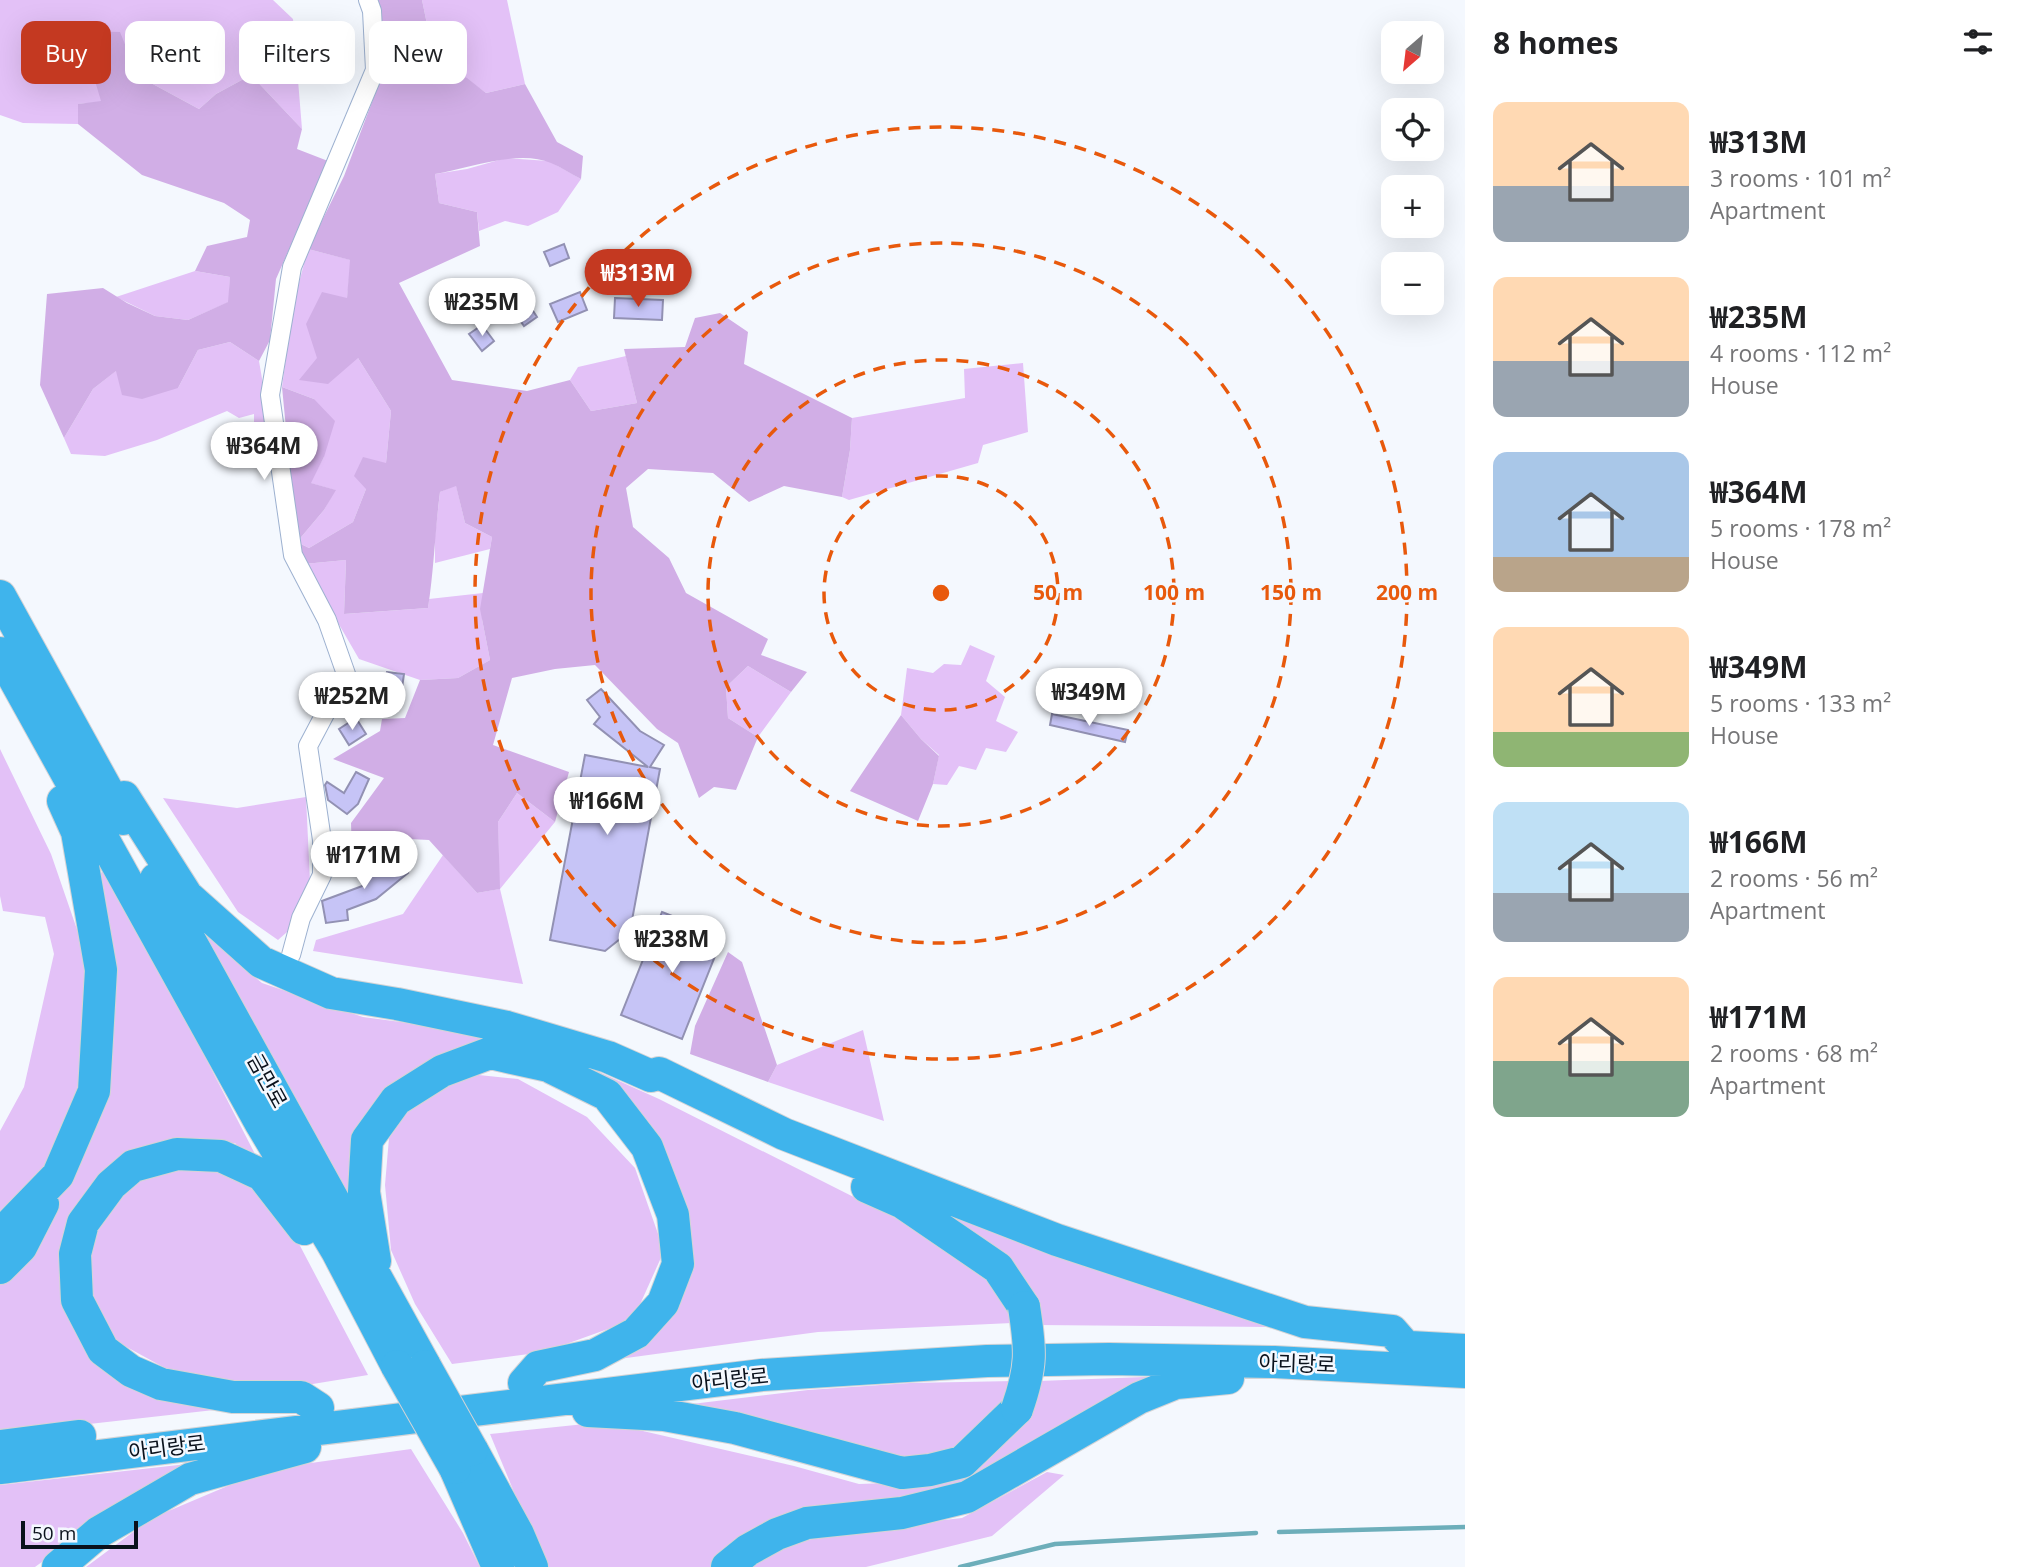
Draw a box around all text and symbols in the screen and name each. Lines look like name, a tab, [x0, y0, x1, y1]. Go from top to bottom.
chip: Buy	[21, 21, 111, 84]
chip: Rent	[125, 21, 225, 84]
chip: Filters	[239, 21, 355, 84]
chip: New	[369, 21, 467, 84]
north arrow	[1381, 21, 1444, 84]
map controls	[1381, 21, 1444, 315]
text: 8 homes	[1493, 22, 1618, 63]
icon: filters	[1959, 23, 1997, 61]
button: locate	[1381, 98, 1444, 161]
text: ₩313M	[1710, 121, 1807, 162]
icon: home	[1549, 130, 1633, 214]
text: 3 rooms · 101 m²	[1710, 162, 1891, 194]
button: +	[1381, 175, 1444, 238]
text: Apartment	[1710, 194, 1826, 226]
pin: ₩313M	[589, 250, 687, 309]
button: −	[1381, 252, 1444, 315]
text: ₩313M	[601, 256, 675, 288]
pin: ₩235M	[433, 278, 531, 338]
text: ₩235M	[445, 285, 519, 317]
text: ₩235M	[1710, 296, 1807, 337]
icon: home	[1549, 305, 1633, 389]
text: 4 rooms · 112 m²	[1710, 337, 1891, 369]
text: House	[1710, 369, 1779, 401]
pin: ₩364M	[215, 422, 313, 482]
text: ₩364M	[227, 429, 301, 461]
text: ₩364M	[1710, 471, 1807, 512]
icon: home	[1549, 480, 1633, 564]
text: 5 rooms · 178 m²	[1710, 512, 1891, 544]
text: House	[1710, 544, 1779, 576]
text: 50 m	[1033, 578, 1083, 606]
text: 100 m	[1143, 578, 1205, 606]
text: 150 m	[1260, 578, 1322, 606]
text: 200 m	[1376, 578, 1438, 606]
centre of rings	[929, 581, 953, 605]
text: ₩349M	[1710, 646, 1807, 687]
icon: home	[1549, 655, 1633, 739]
pin: ₩349M	[1040, 668, 1138, 728]
pin: ₩252M	[303, 672, 401, 732]
text: ₩349M	[1052, 675, 1126, 707]
text: ₩252M	[315, 679, 389, 711]
text: 5 rooms · 133 m²	[1710, 687, 1891, 719]
text: House	[1710, 719, 1779, 751]
pin: ₩166M	[558, 778, 656, 837]
text: ₩166M	[570, 784, 644, 816]
text: ₩166M	[1710, 821, 1807, 862]
icon: home	[1549, 830, 1633, 914]
pin: ₩171M	[315, 832, 413, 891]
text: ₩171M	[327, 838, 401, 870]
text: 2 rooms · 56 m²	[1710, 862, 1878, 894]
text: Apartment	[1710, 894, 1826, 926]
pin: ₩238M	[623, 916, 721, 975]
text: ₩238M	[635, 922, 709, 954]
text: ₩171M	[1710, 996, 1807, 1037]
icon: home	[1549, 1005, 1633, 1089]
text: 2 rooms · 68 m²	[1710, 1037, 1878, 1069]
street label: 금만로	[242, 1048, 294, 1113]
text: Apartment	[1710, 1069, 1826, 1101]
street label: 아리랑로	[1258, 1348, 1336, 1378]
street label: 아리랑로	[690, 1361, 770, 1397]
street label: 아리랑로	[127, 1428, 207, 1466]
scale bar	[21, 1518, 138, 1550]
text: 50 m	[32, 1520, 76, 1546]

